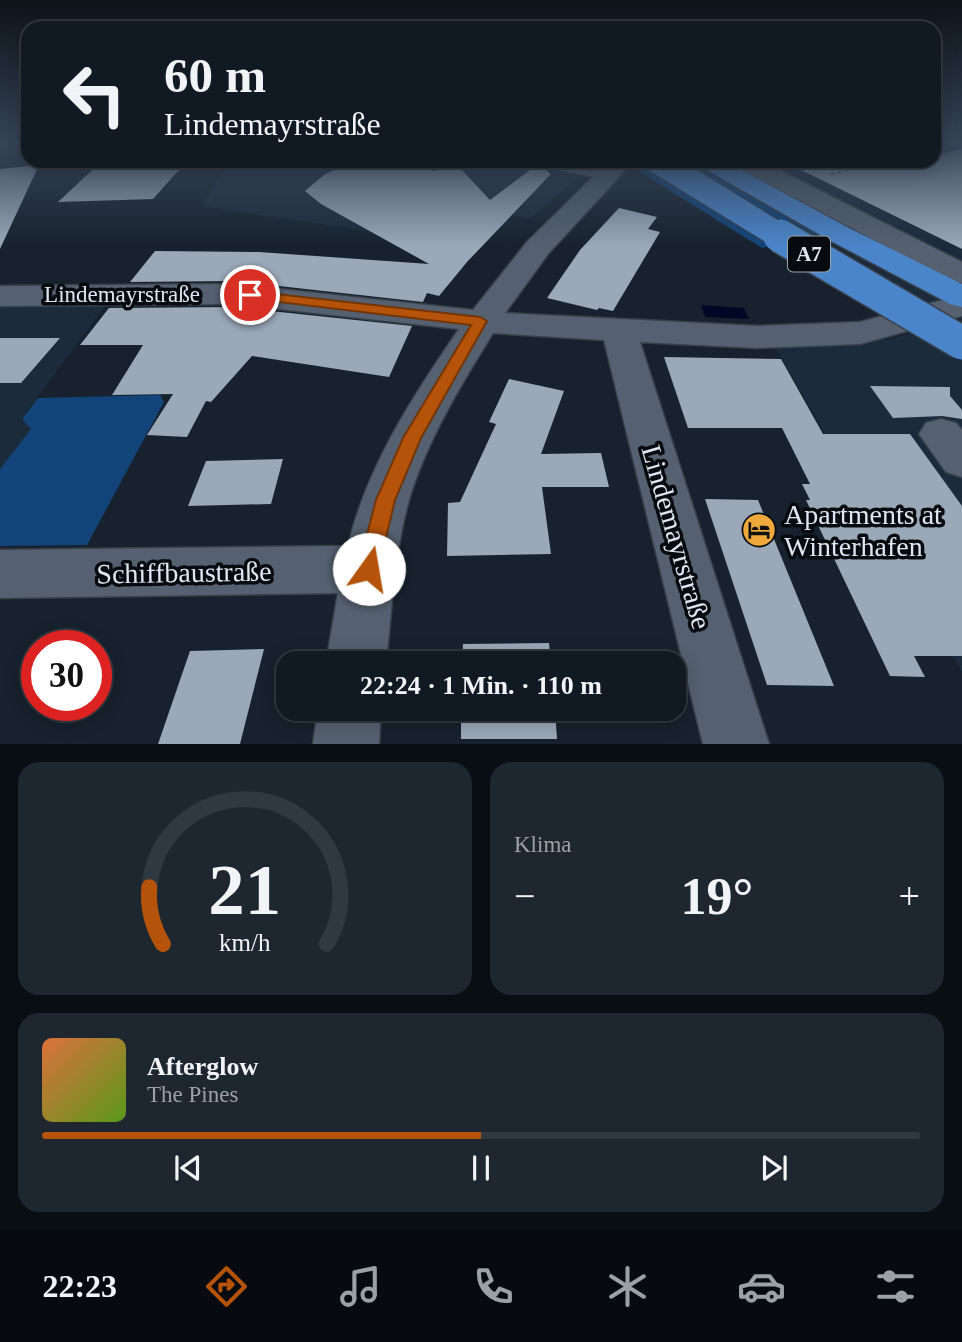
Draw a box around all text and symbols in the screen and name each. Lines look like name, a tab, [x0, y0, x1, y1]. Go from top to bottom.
text: 60 m	[164, 48, 266, 103]
icon: left	[49, 49, 140, 140]
text: Lindemayrstraße	[164, 106, 381, 142]
road number: A7	[788, 236, 830, 272]
pin	[220, 265, 280, 325]
icon: arrive	[231, 276, 269, 314]
street label: Lindemayrstraße	[44, 282, 200, 307]
street label: Lindemayrstraße	[635, 442, 718, 633]
place label: Apartments at Winterhafen	[784, 499, 942, 562]
hotel icon: Apartments at Winterhafen	[740, 511, 778, 549]
position arrow	[332, 532, 406, 606]
street label: Schiffbaustraße	[96, 555, 272, 590]
speed limit sign: 30	[21, 630, 112, 721]
text: 22:24 · 1 Min. · 110 m	[360, 671, 602, 700]
text: Klima	[514, 832, 572, 857]
text: 21	[209, 850, 281, 931]
text: 19°	[681, 868, 753, 925]
text: −	[514, 875, 535, 917]
text: +	[899, 875, 920, 917]
text: km/h	[219, 929, 271, 956]
text: Afterglow	[147, 1052, 258, 1081]
text: The Pines	[147, 1082, 238, 1107]
icon: previous	[169, 1149, 207, 1187]
icon: pause	[462, 1149, 500, 1187]
icon: next	[755, 1149, 793, 1187]
icon: directions	[202, 1262, 251, 1311]
icon: music	[336, 1262, 385, 1311]
icon: phone	[469, 1262, 518, 1311]
icon: climate	[603, 1262, 652, 1311]
icon: car	[737, 1262, 786, 1311]
icon: filters	[871, 1262, 920, 1311]
text: 22:23	[42, 1268, 117, 1304]

